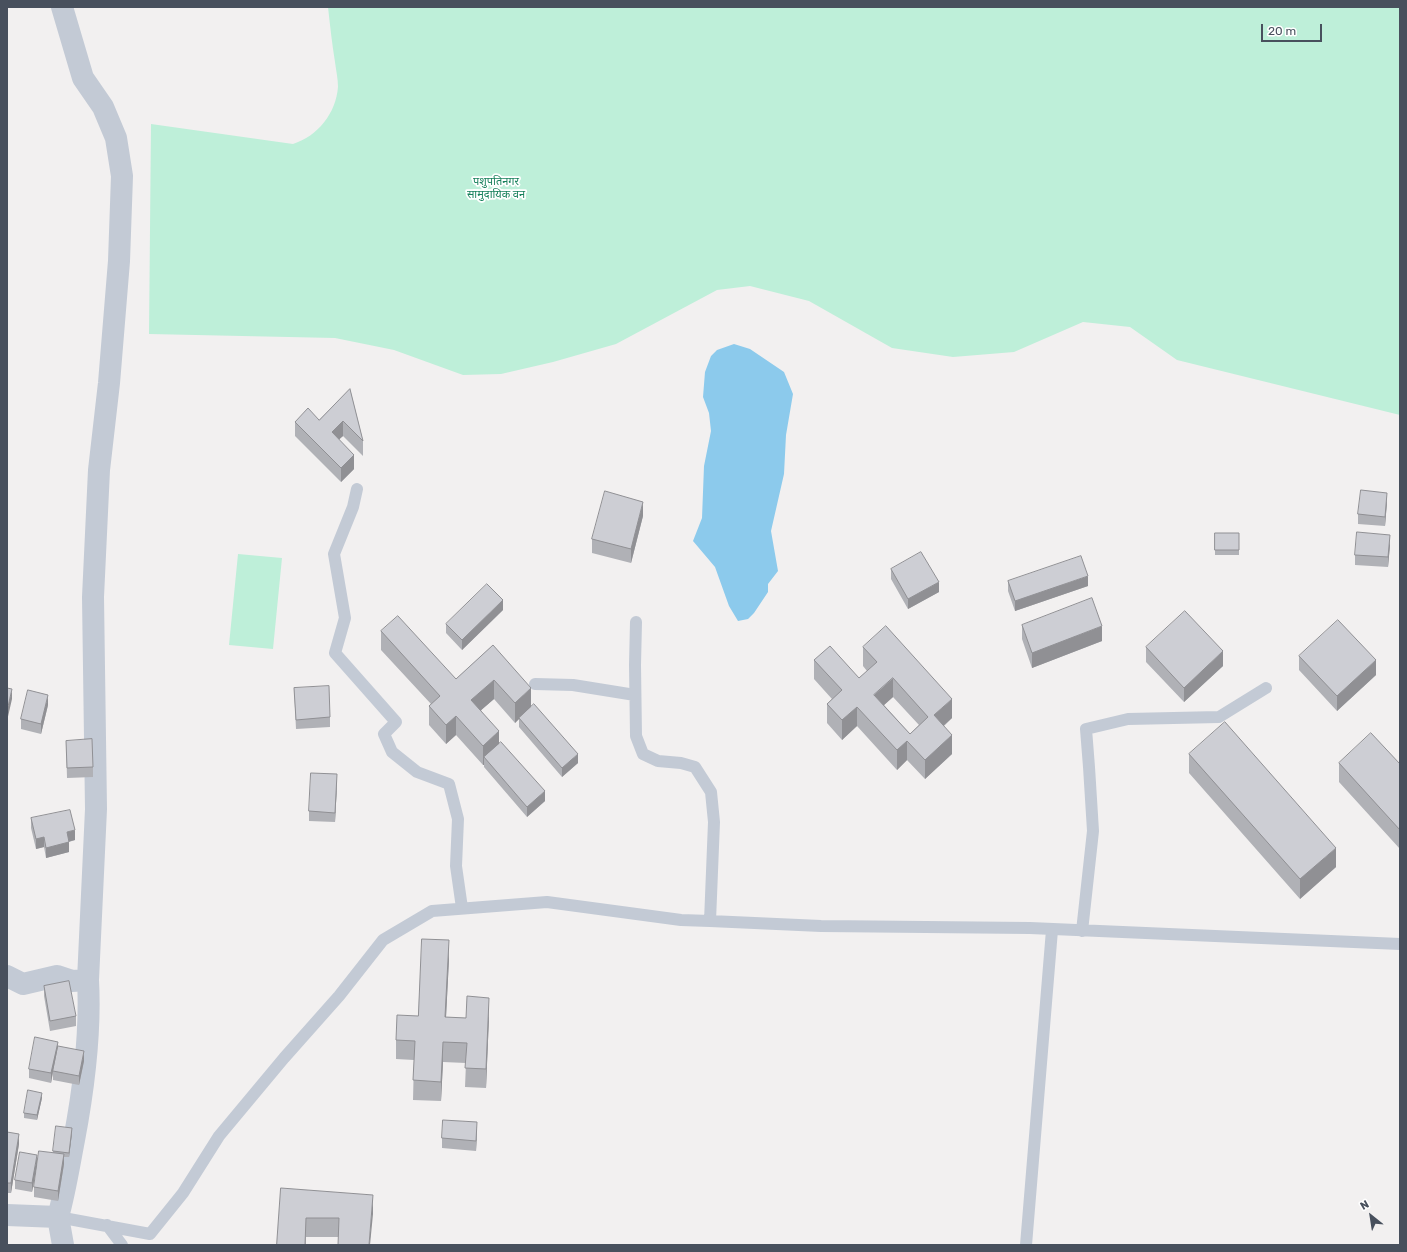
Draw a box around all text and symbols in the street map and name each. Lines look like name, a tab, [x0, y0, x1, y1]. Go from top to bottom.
scale bar	[1263, 16, 1324, 42]
text: 20 m	[1268, 24, 1296, 38]
park label: पशुपतिनगर सामुदायिक वन	[467, 175, 525, 201]
north arrow	[1351, 1196, 1391, 1236]
text: N	[1358, 1198, 1371, 1213]

